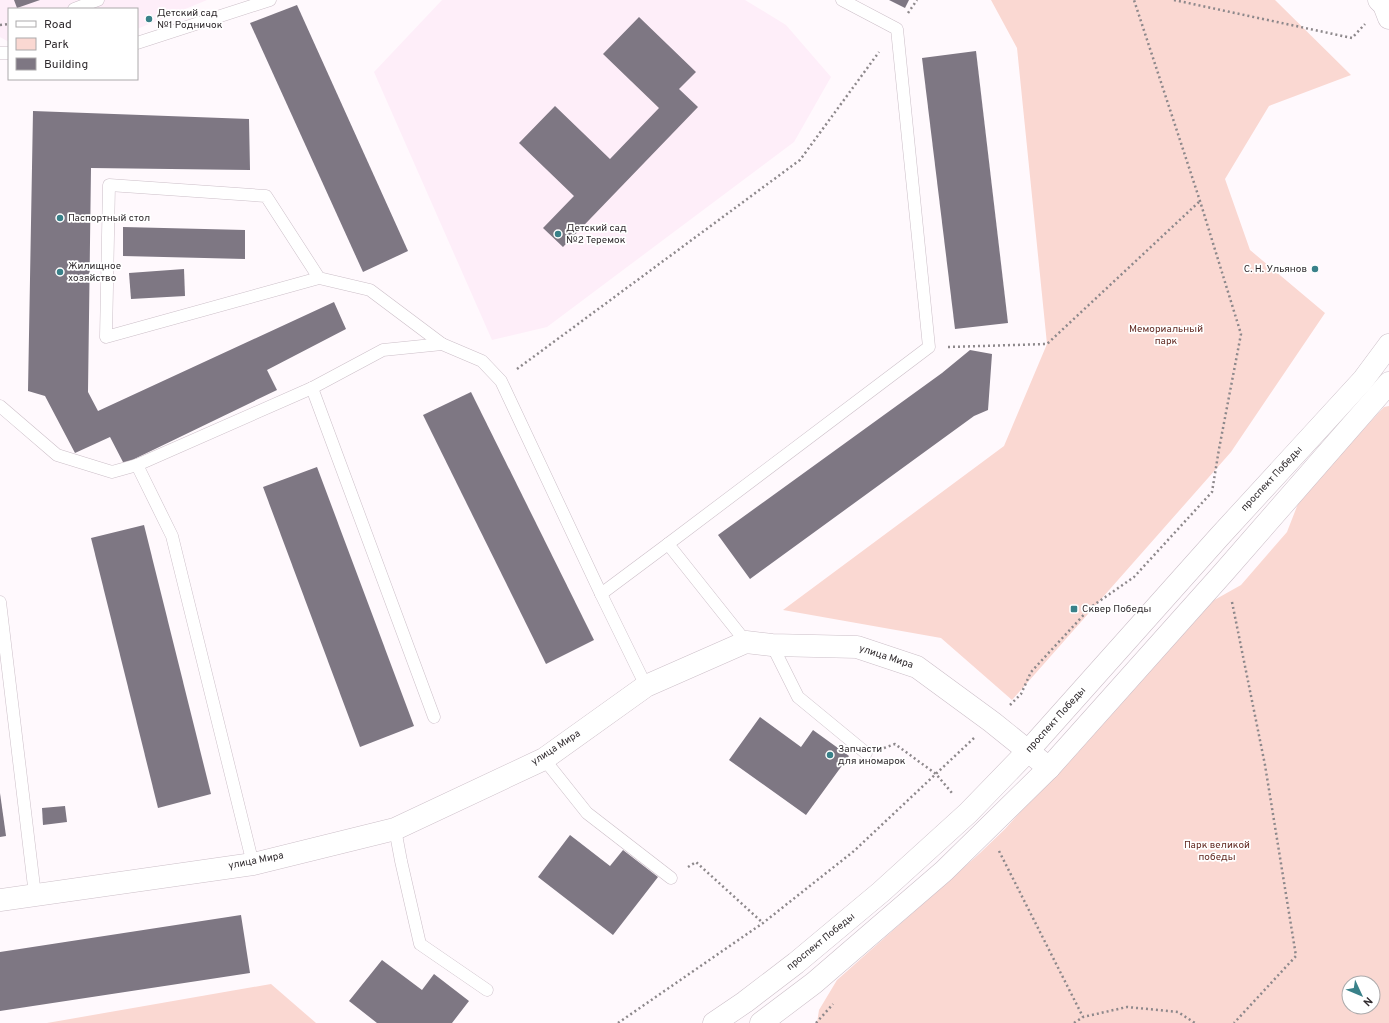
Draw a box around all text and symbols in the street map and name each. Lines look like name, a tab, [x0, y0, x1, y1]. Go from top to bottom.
place label: Детский сад №1 Родничок	[157, 7, 223, 32]
legend	[8, 8, 138, 80]
marker: Детский сад №1 Родничок	[144, 14, 154, 24]
text: Road	[44, 17, 72, 33]
text: Park	[44, 37, 69, 53]
text: Building	[44, 57, 88, 73]
place label: Паспортный стол	[68, 212, 150, 225]
marker: Паспортный стол	[55, 213, 65, 223]
place label: Детский сад №2 Теремок	[566, 222, 627, 247]
marker: Детский сад №2 Теремок	[553, 229, 563, 239]
place label: Жилищное хозяйство	[68, 260, 121, 285]
place label: С. Н. Ульянов	[1244, 263, 1307, 276]
marker: С. Н. Ульянов	[1310, 264, 1320, 274]
marker: Жилищное хозяйство	[55, 267, 65, 277]
park label: Мемориальный парк	[1129, 323, 1203, 348]
street label: проспект Победы	[1239, 444, 1305, 514]
place label: Сквер Победы	[1082, 603, 1151, 616]
marker: Сквер Победы	[1069, 604, 1079, 614]
street label: улица Мира	[857, 642, 915, 672]
street label: проспект Победы	[1023, 684, 1089, 756]
street label: улица Мира	[529, 727, 583, 769]
place label: Запчасти для иномарок	[838, 743, 906, 768]
marker: Запчасти для иномарок	[825, 750, 835, 760]
park label: Парк великой победы	[1184, 839, 1250, 864]
street label: улица Мира	[227, 849, 285, 873]
street label: проспект Победы	[784, 910, 858, 974]
north arrow	[1341, 975, 1381, 1015]
text: N	[1360, 994, 1375, 1009]

